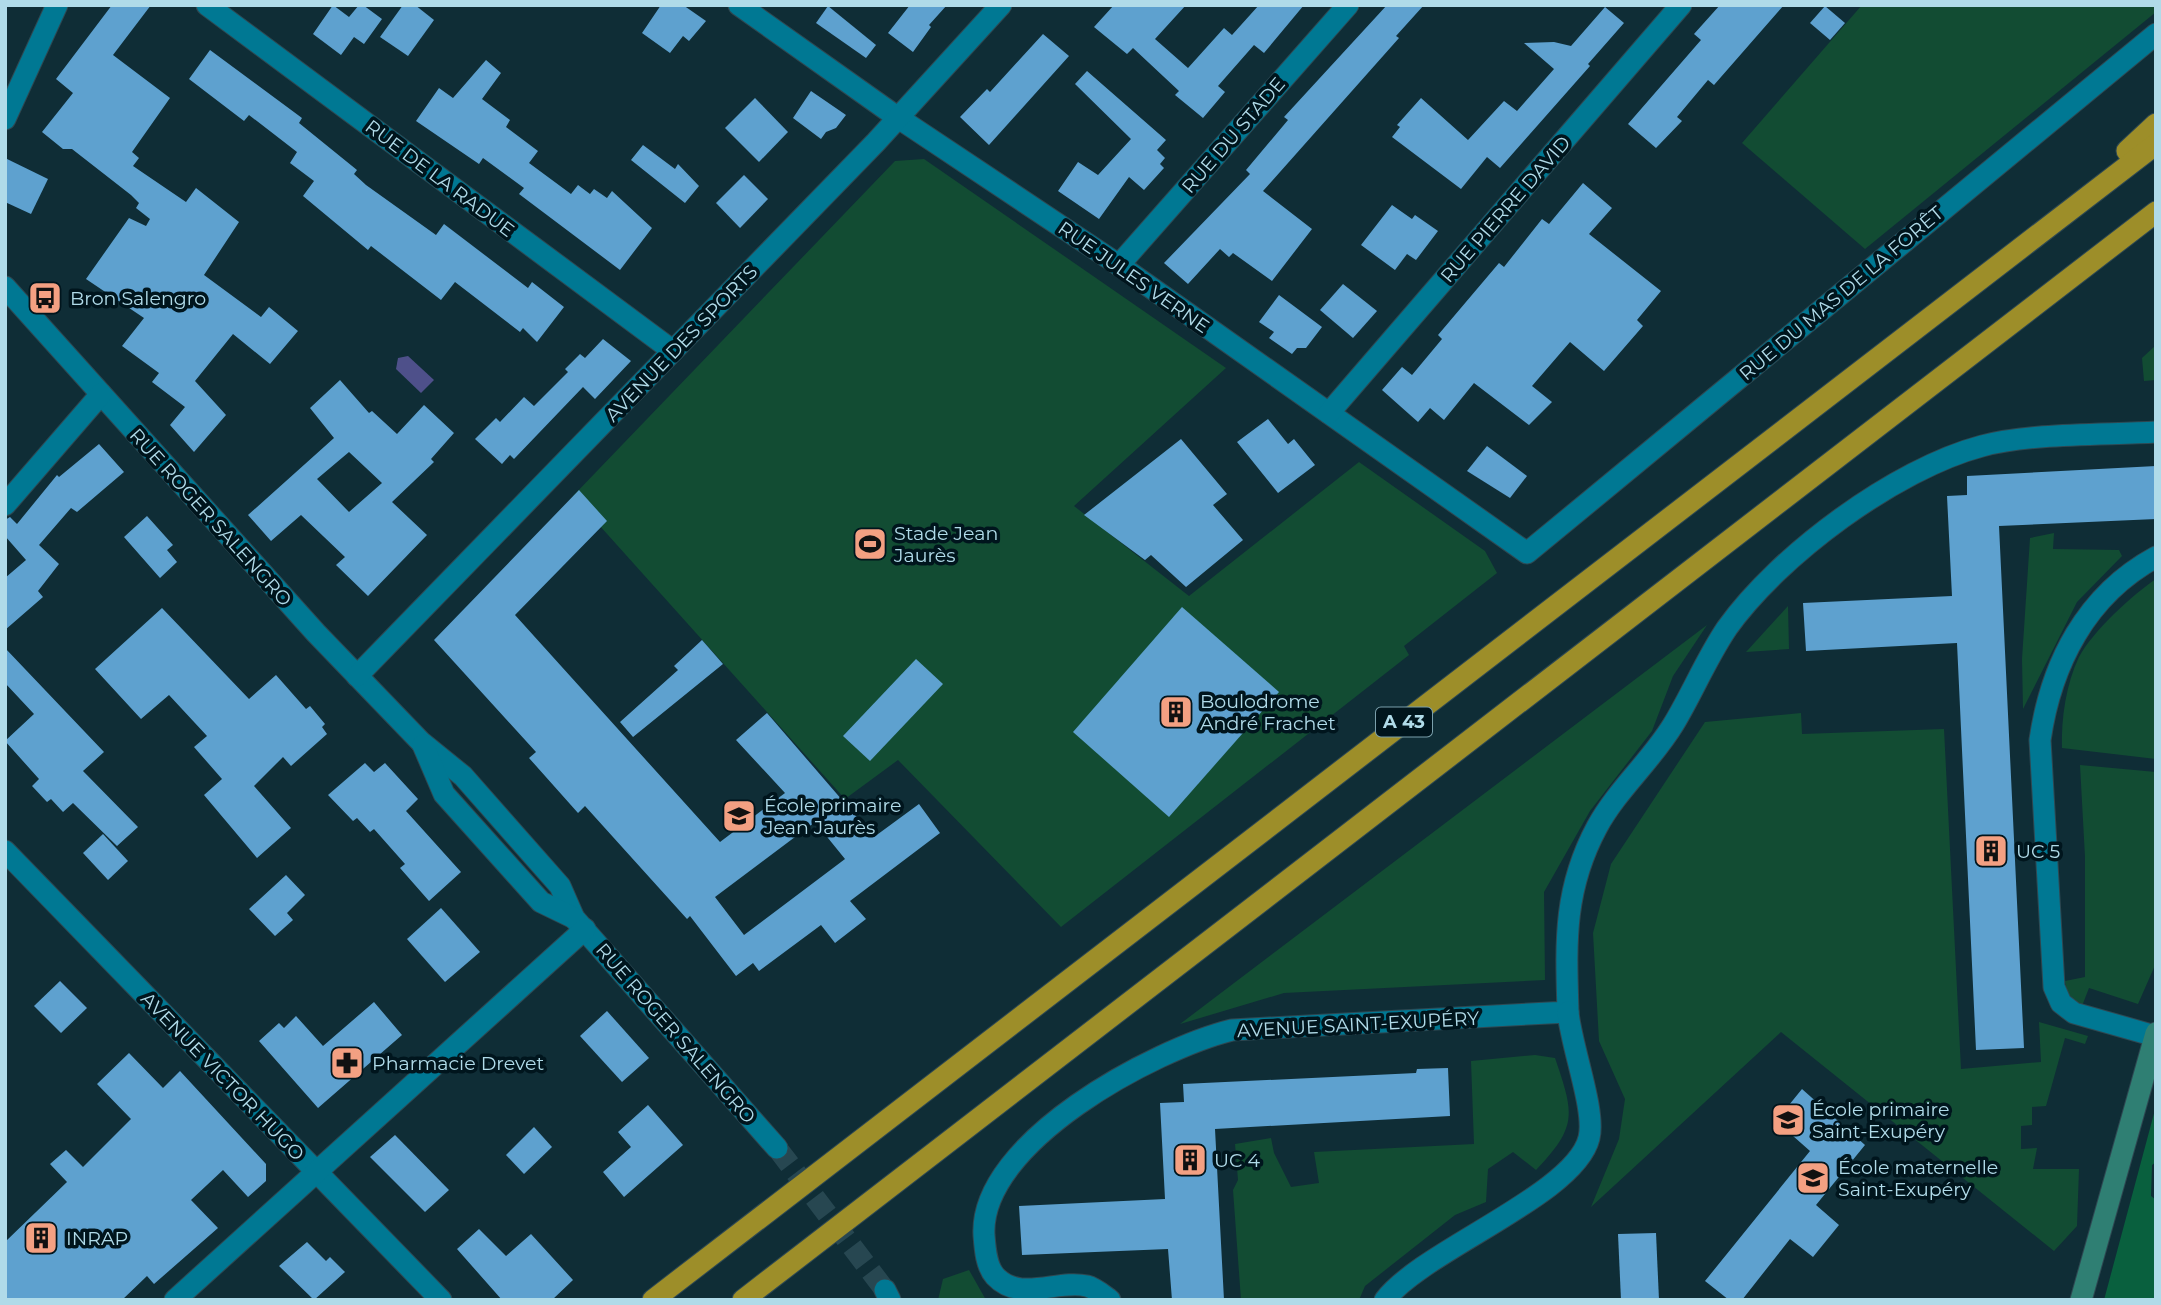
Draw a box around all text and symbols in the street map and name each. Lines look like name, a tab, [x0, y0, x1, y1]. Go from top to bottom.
street label: RUE DU STADE	[1177, 73, 1290, 198]
street label: RUE DE LA RADUE	[361, 115, 519, 242]
street label: RUE PIERRE DAVID	[1436, 131, 1575, 287]
street label: RUE DU MAS DE LA FORÊT	[1735, 201, 1948, 385]
street label: RUE JULES VERNE	[1054, 217, 1214, 338]
street label: AVENUE DES SPORTS	[600, 260, 762, 427]
bus stop icon: Bron Salengro	[26, 279, 64, 317]
place label: Bron Salengro	[70, 287, 206, 310]
street label: RUE ROGER SALENGRO	[125, 424, 297, 611]
place label: Stade Jean Jaurès	[893, 522, 998, 567]
sports icon: Stade Jean Jaurès	[851, 525, 889, 563]
place label: Boulodrome André Frachet	[1200, 690, 1336, 735]
building icon: Boulodrome André Frachet	[1157, 693, 1195, 731]
road number: A 43	[1376, 708, 1432, 736]
place label: École primaire Jean Jaurès	[763, 794, 901, 839]
school or university icon: École primaire Jean Jaurès	[720, 797, 758, 835]
building icon: UC 5	[1972, 832, 2010, 870]
place label: UC 5	[2016, 840, 2060, 863]
street label: RUE ROGER SALENGRO	[591, 939, 760, 1128]
street label: AVENUE VICTOR HUGO	[136, 987, 309, 1165]
street label: AVENUE SAINT-EXUPÉRY	[1236, 1007, 1481, 1042]
pharmacy icon: Pharmacie Drevet	[328, 1044, 366, 1082]
place label: Pharmacie Drevet	[372, 1052, 544, 1075]
place label: École primaire Saint-Exupéry	[1812, 1098, 1949, 1143]
school or university icon: École primaire Saint-Exupéry	[1769, 1101, 1807, 1139]
building icon: UC 4	[1171, 1141, 1209, 1179]
place label: UC 4	[1214, 1149, 1260, 1172]
place label: École maternelle Saint-Exupéry	[1838, 1156, 1998, 1201]
school or university icon: École maternelle Saint-Exupéry	[1794, 1159, 1832, 1197]
building icon: INRAP	[22, 1219, 60, 1257]
place label: INRAP	[66, 1227, 128, 1250]

